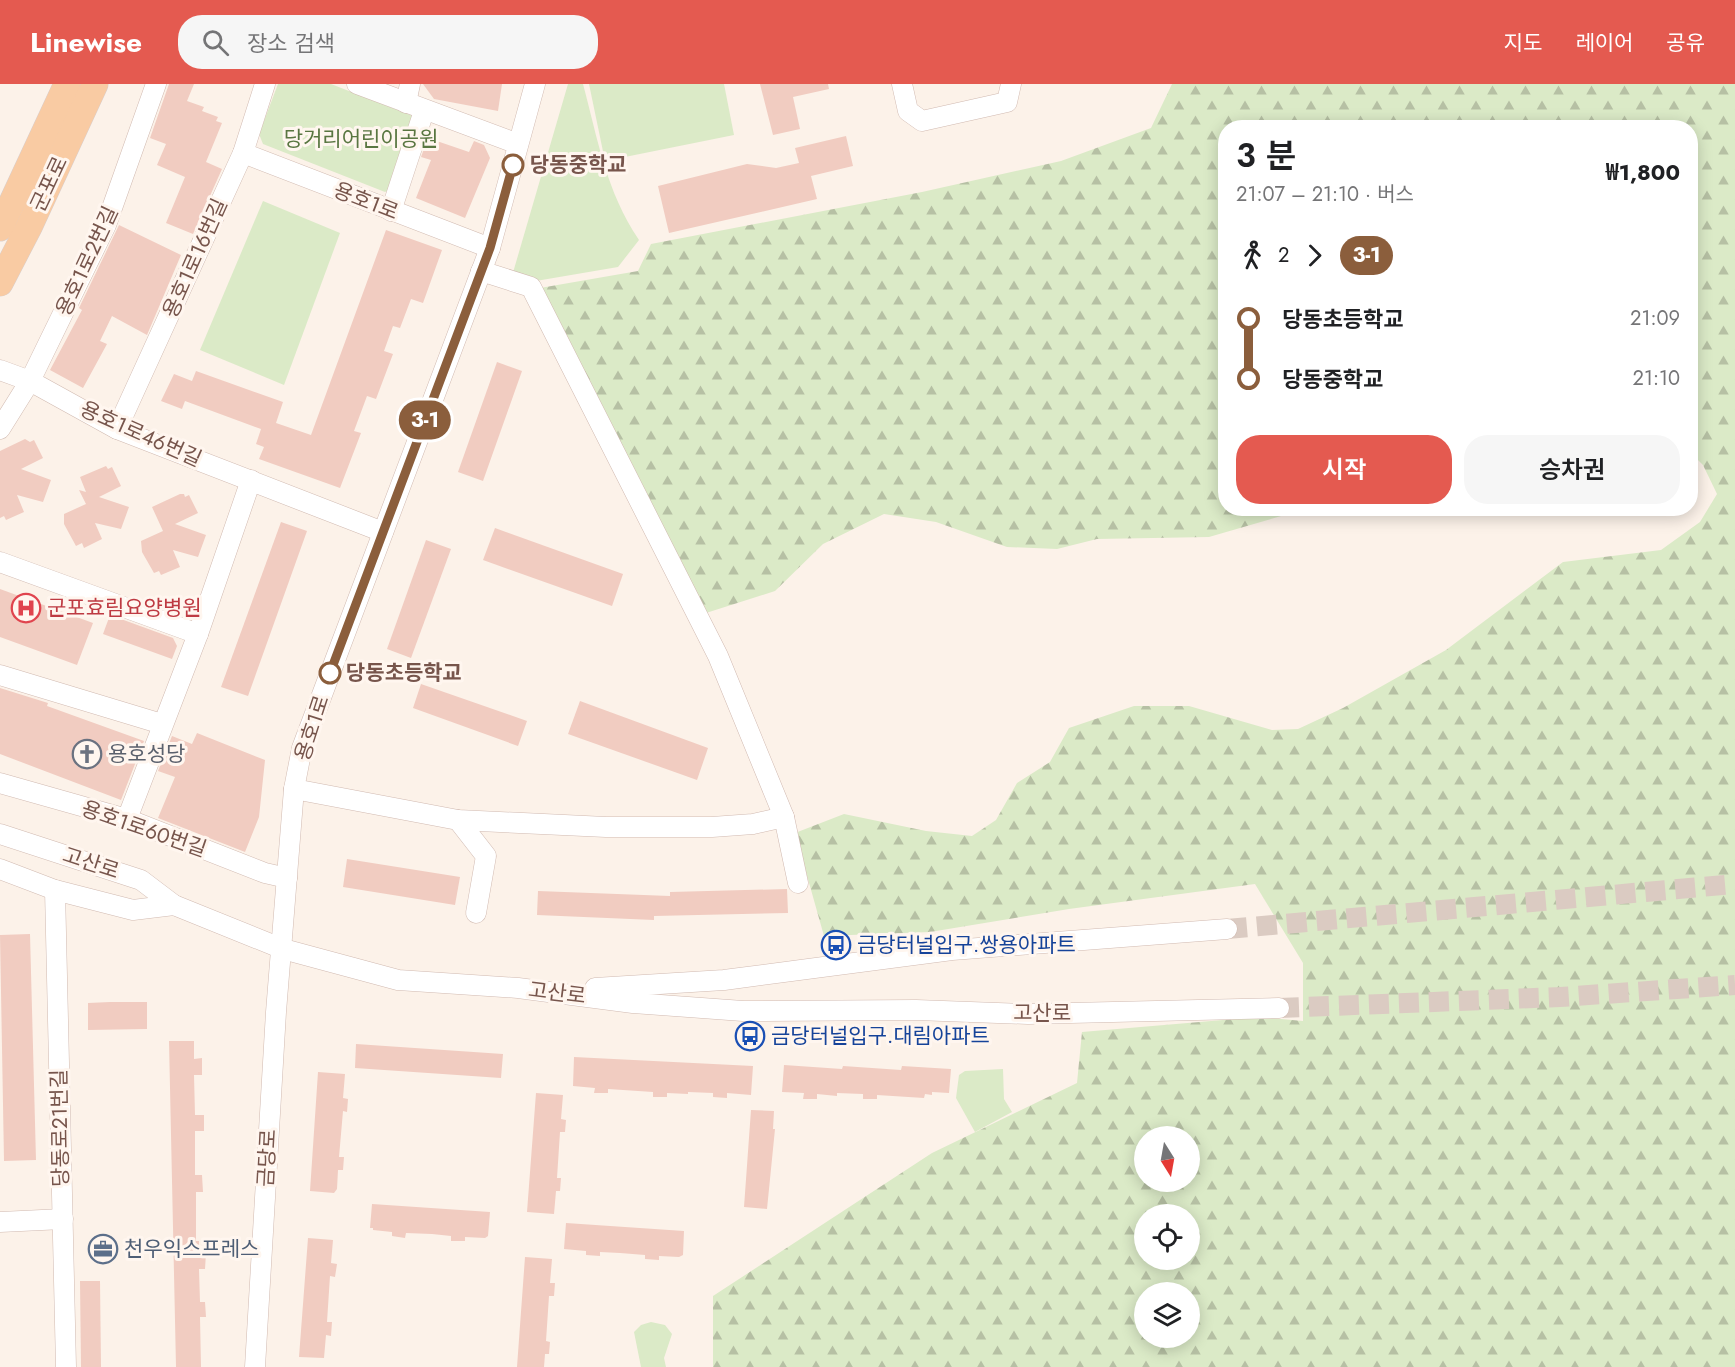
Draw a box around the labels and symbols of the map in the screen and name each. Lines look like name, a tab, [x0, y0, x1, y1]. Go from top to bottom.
park label: 당거리어린이공원	[284, 124, 438, 154]
place label: 당동중학교	[530, 150, 627, 180]
street label: 군포로	[23, 151, 75, 217]
marker: 당동중학교	[502, 154, 524, 176]
street label: 용호1로	[329, 175, 403, 227]
street label: 용호1로16번길	[155, 194, 235, 322]
street label: 용호1로2번길	[48, 201, 126, 321]
street label: 용호1로46번길	[75, 394, 207, 474]
line badge: 3-1	[390, 400, 460, 440]
hospital icon: 군포효림요양병원	[10, 592, 42, 624]
place label: 군포효림요양병원	[47, 593, 202, 623]
place label: 당동초등학교	[346, 658, 462, 688]
marker: 당동초등학교	[319, 662, 341, 684]
street label: 용호1로	[287, 691, 337, 765]
church icon: 용호성당	[71, 738, 103, 770]
place label: 용호성당	[108, 739, 185, 769]
street label: 용호1로60번길	[77, 794, 211, 864]
street label: 고산로	[59, 840, 123, 886]
bus stop icon: 금당터널입구.쌍용아파트	[820, 929, 852, 961]
place label: 금당터널입구.쌍용아파트	[857, 930, 1076, 960]
street label: 고산로	[526, 975, 588, 1011]
street label: 고산로	[1013, 998, 1071, 1028]
bus stop icon: 금당터널입구.대림아파트	[734, 1020, 766, 1052]
place label: 금당터널입구.대림아파트	[771, 1021, 990, 1051]
street label: 당동로21번길	[44, 1069, 76, 1187]
north arrow	[1134, 1126, 1200, 1192]
street label: 금당로	[251, 1128, 283, 1188]
office icon: 천우익스프레스	[87, 1233, 119, 1265]
place label: 천우익스프레스	[124, 1234, 259, 1264]

